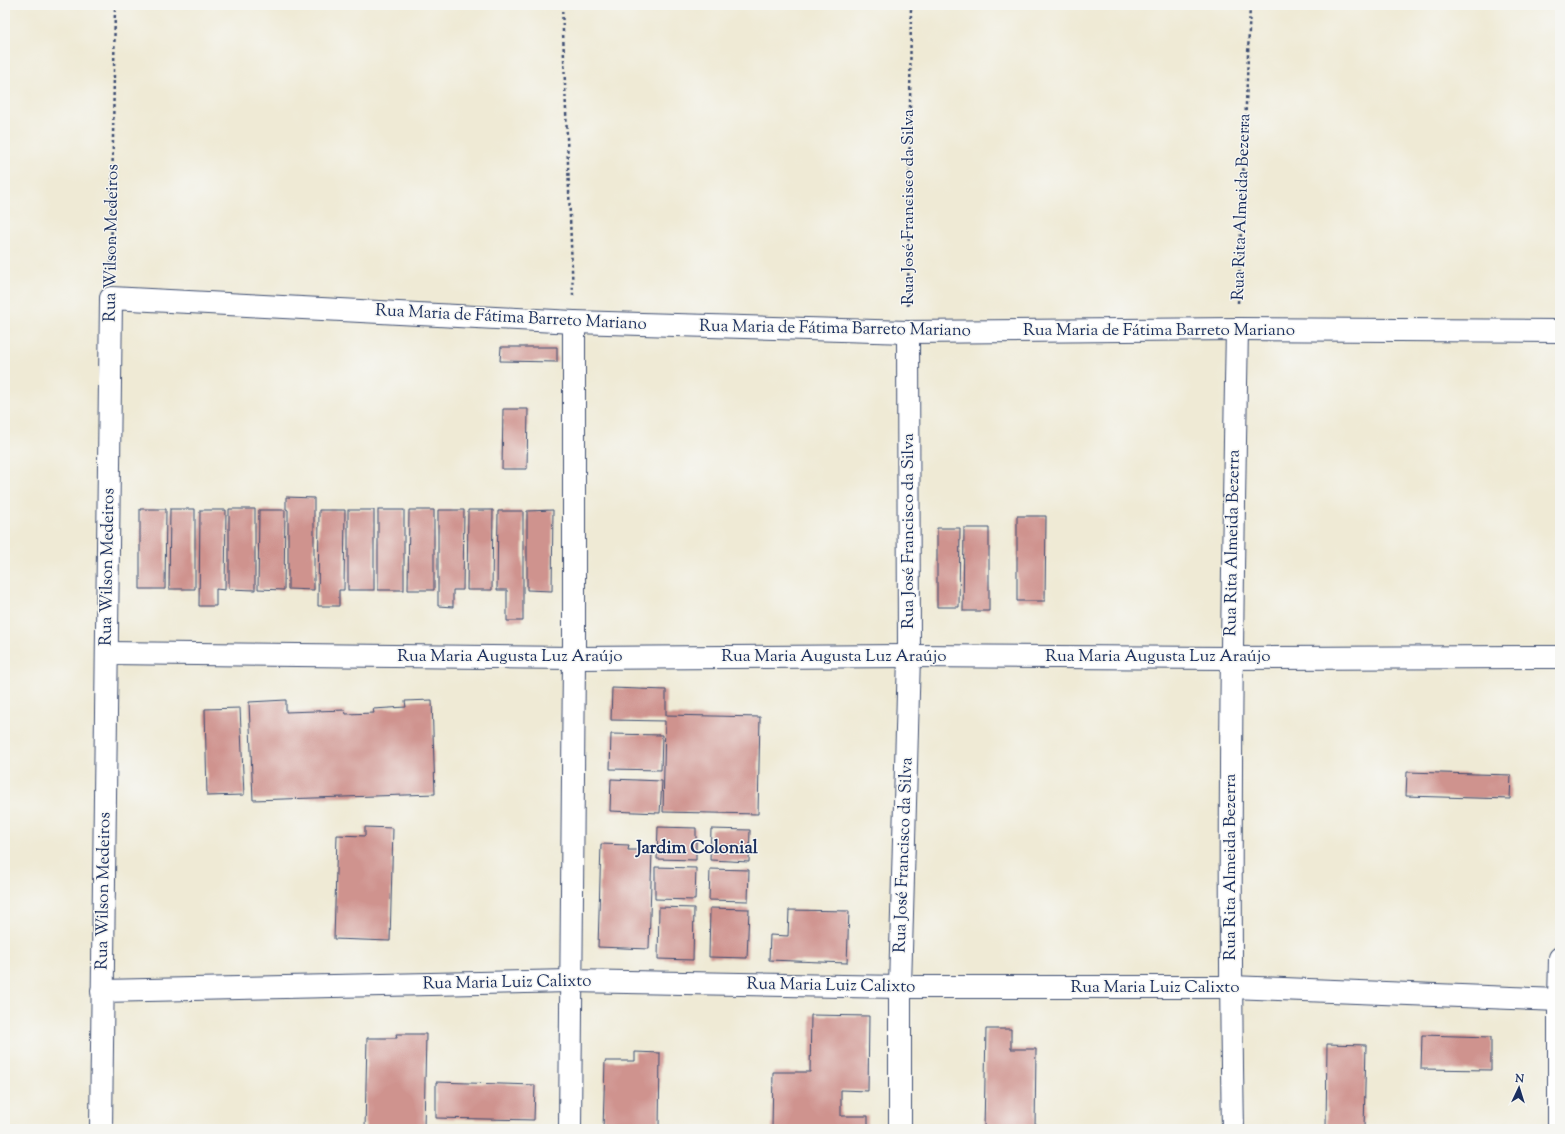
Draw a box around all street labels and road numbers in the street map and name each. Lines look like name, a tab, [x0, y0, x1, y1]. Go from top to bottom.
street label: Rua José Francisco da Silva	[897, 109, 921, 305]
street label: Rua Rita Almeida Bezerra	[1227, 113, 1257, 301]
street label: Rua Wilson Medeiros	[99, 164, 125, 322]
street label: Rua Maria de Fátima Barreto Mariano	[375, 299, 647, 337]
street label: Rua Maria de Fátima Barreto Mariano	[699, 315, 971, 343]
street label: Rua Maria de Fátima Barreto Mariano	[1023, 319, 1295, 343]
street label: Rua José Francisco da Silva	[897, 433, 921, 629]
street label: Rua Rita Almeida Bezerra	[1219, 449, 1247, 637]
street label: Rua Wilson Medeiros	[95, 488, 121, 646]
street label: Rua Maria Augusta Luz Araújo	[397, 645, 623, 669]
street label: Rua Maria Augusta Luz Araújo	[721, 645, 947, 669]
street label: Rua Maria Augusta Luz Araújo	[1045, 645, 1271, 669]
street label: Rua José Francisco da Silva	[889, 757, 919, 953]
street label: Rua Rita Almeida Bezerra	[1219, 773, 1243, 960]
street label: Rua Wilson Medeiros	[91, 812, 117, 970]
street label: Rua Maria Luiz Calixto	[422, 970, 592, 996]
street label: Rua Maria Luiz Calixto	[746, 973, 916, 999]
street label: Rua Maria Luiz Calixto	[1071, 976, 1239, 1000]

